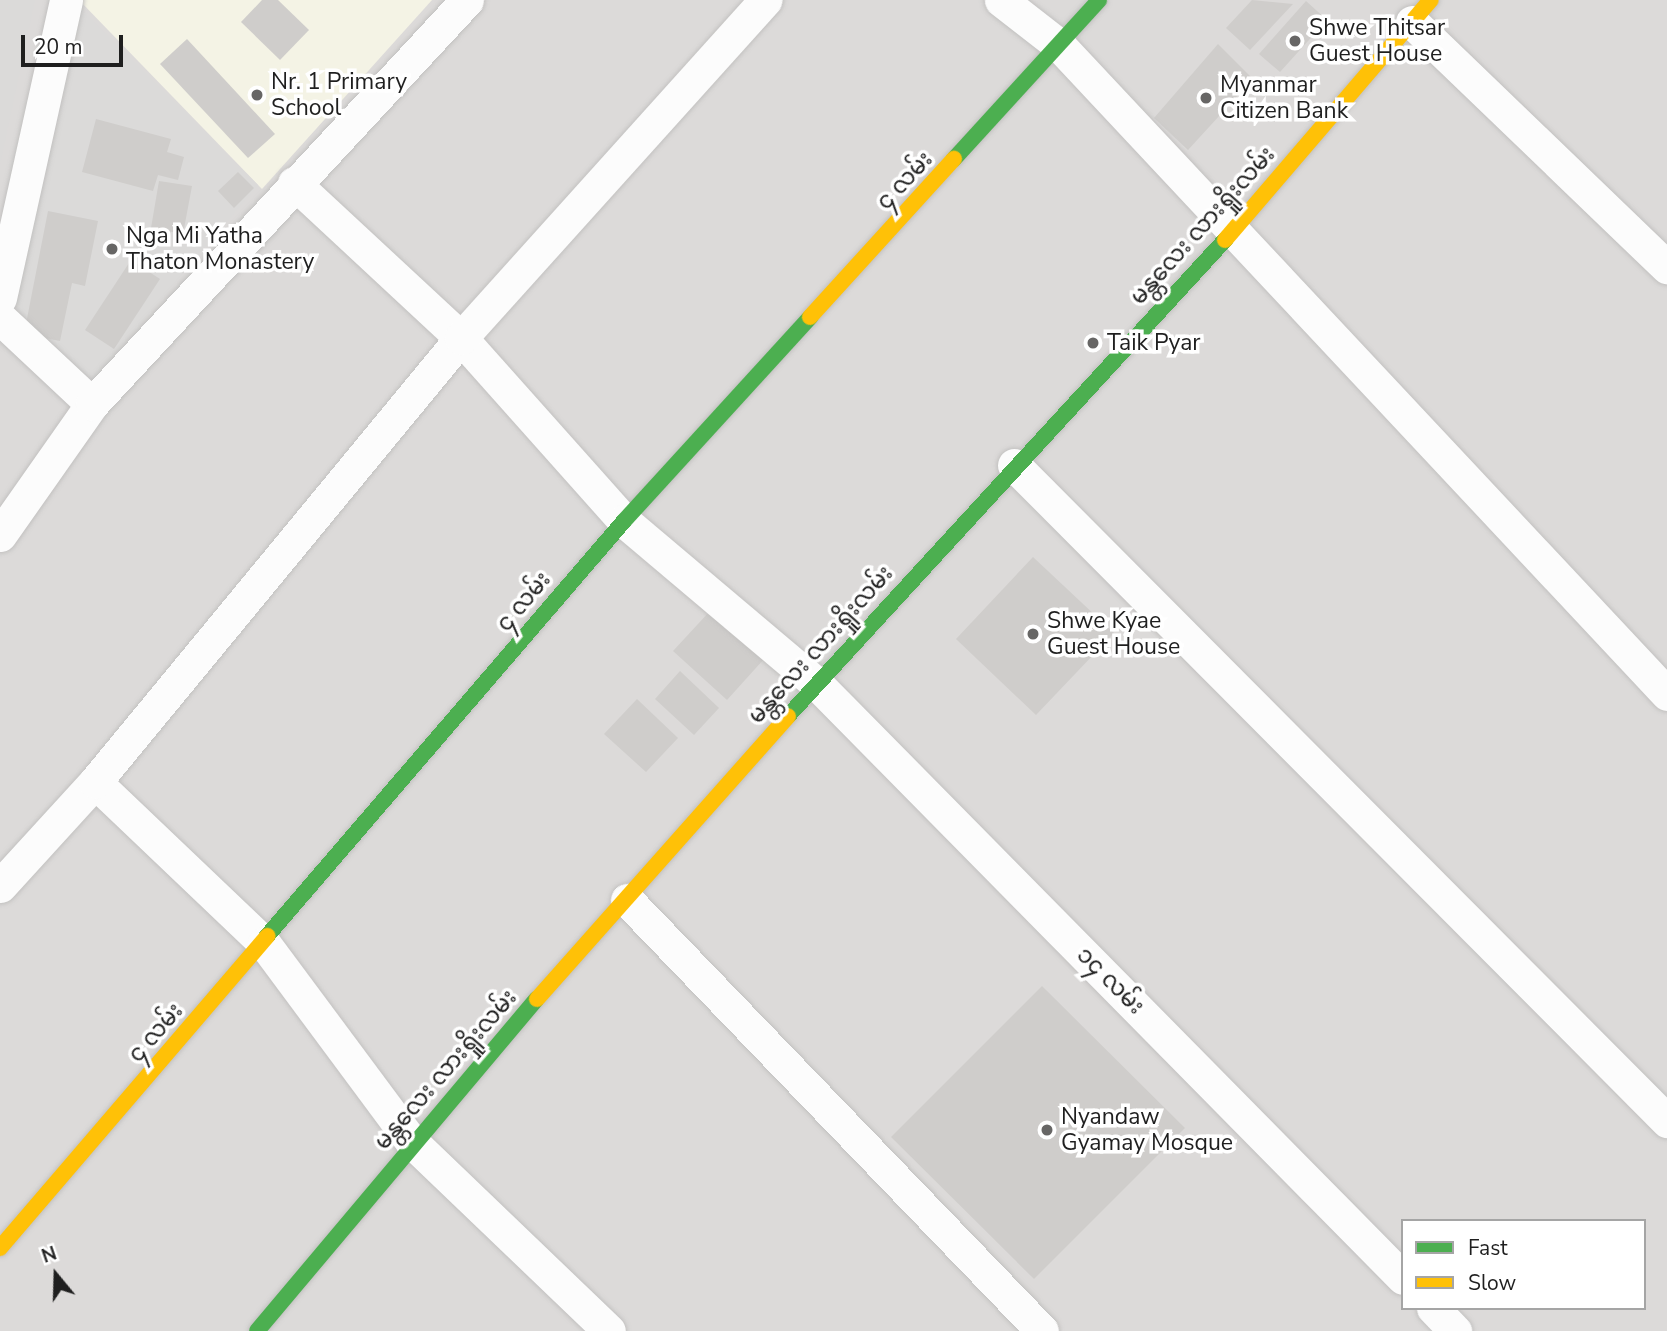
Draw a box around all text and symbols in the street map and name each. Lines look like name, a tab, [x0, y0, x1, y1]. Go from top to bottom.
place label: Shwe Thitsar Guest House	[1309, 14, 1445, 68]
scale bar	[24, 21, 126, 65]
text: 20 m	[34, 33, 83, 61]
marker: Shwe Thitsar Guest House	[1287, 33, 1303, 49]
place label: Nr. 1 Primary School	[271, 68, 407, 122]
place label: Myanmar Citizen Bank	[1220, 71, 1348, 125]
marker: Nr. 1 Primary School	[249, 87, 265, 103]
marker: Myanmar Citizen Bank	[1198, 90, 1214, 106]
street label: မန္တလေး လားရှိုးလမ်း	[1125, 141, 1281, 311]
street label: ၄ လမ်း	[871, 146, 939, 216]
place label: Nga Mi Yatha Thaton Monastery	[126, 222, 314, 276]
marker: Nga Mi Yatha Thaton Monastery	[104, 241, 120, 257]
place label: Taik Pyar	[1107, 329, 1201, 357]
marker: Taik Pyar	[1085, 335, 1101, 351]
street label: မန္တလေး လားရှိုးလမ်း	[743, 560, 899, 730]
street label: ၄ လမ်း	[491, 566, 557, 638]
place label: Shwe Kyae Guest House	[1047, 607, 1180, 661]
marker: Shwe Kyae Guest House	[1025, 626, 1041, 642]
street label: ၁၄ လမ်း	[1071, 942, 1149, 1020]
street label: မန္တလေး လားရှိုးလမ်း	[369, 984, 523, 1156]
street label: ၄ လမ်း	[123, 998, 189, 1068]
place label: Nyandaw Gyamay Mosque	[1061, 1103, 1233, 1157]
marker: Nyandaw Gyamay Mosque	[1039, 1122, 1055, 1138]
legend	[1401, 1219, 1646, 1310]
text: Fast	[1468, 1234, 1508, 1262]
north arrow	[21, 1240, 91, 1310]
text: N	[38, 1241, 60, 1270]
text: Slow	[1468, 1269, 1516, 1297]

